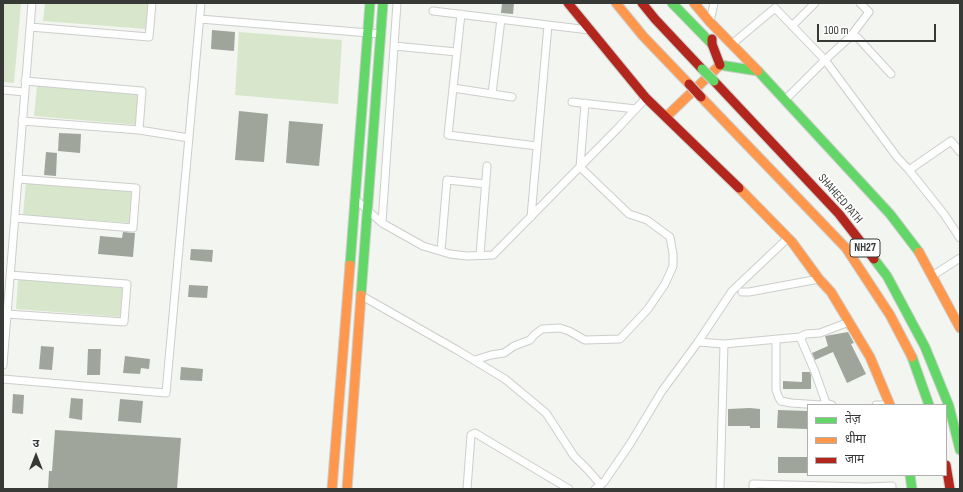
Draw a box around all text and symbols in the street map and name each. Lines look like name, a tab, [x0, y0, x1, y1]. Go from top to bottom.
scale bar	[819, 16, 938, 42]
text: 100 m	[824, 23, 849, 38]
street label: SHAHEED PATH	[815, 171, 865, 227]
road number: NH27	[850, 239, 880, 257]
legend	[807, 404, 947, 476]
text: तेज़	[845, 412, 861, 427]
text: धीमा	[845, 432, 866, 447]
north arrow	[16, 436, 56, 476]
text: उ	[33, 437, 39, 450]
text: जाम	[845, 452, 864, 467]

